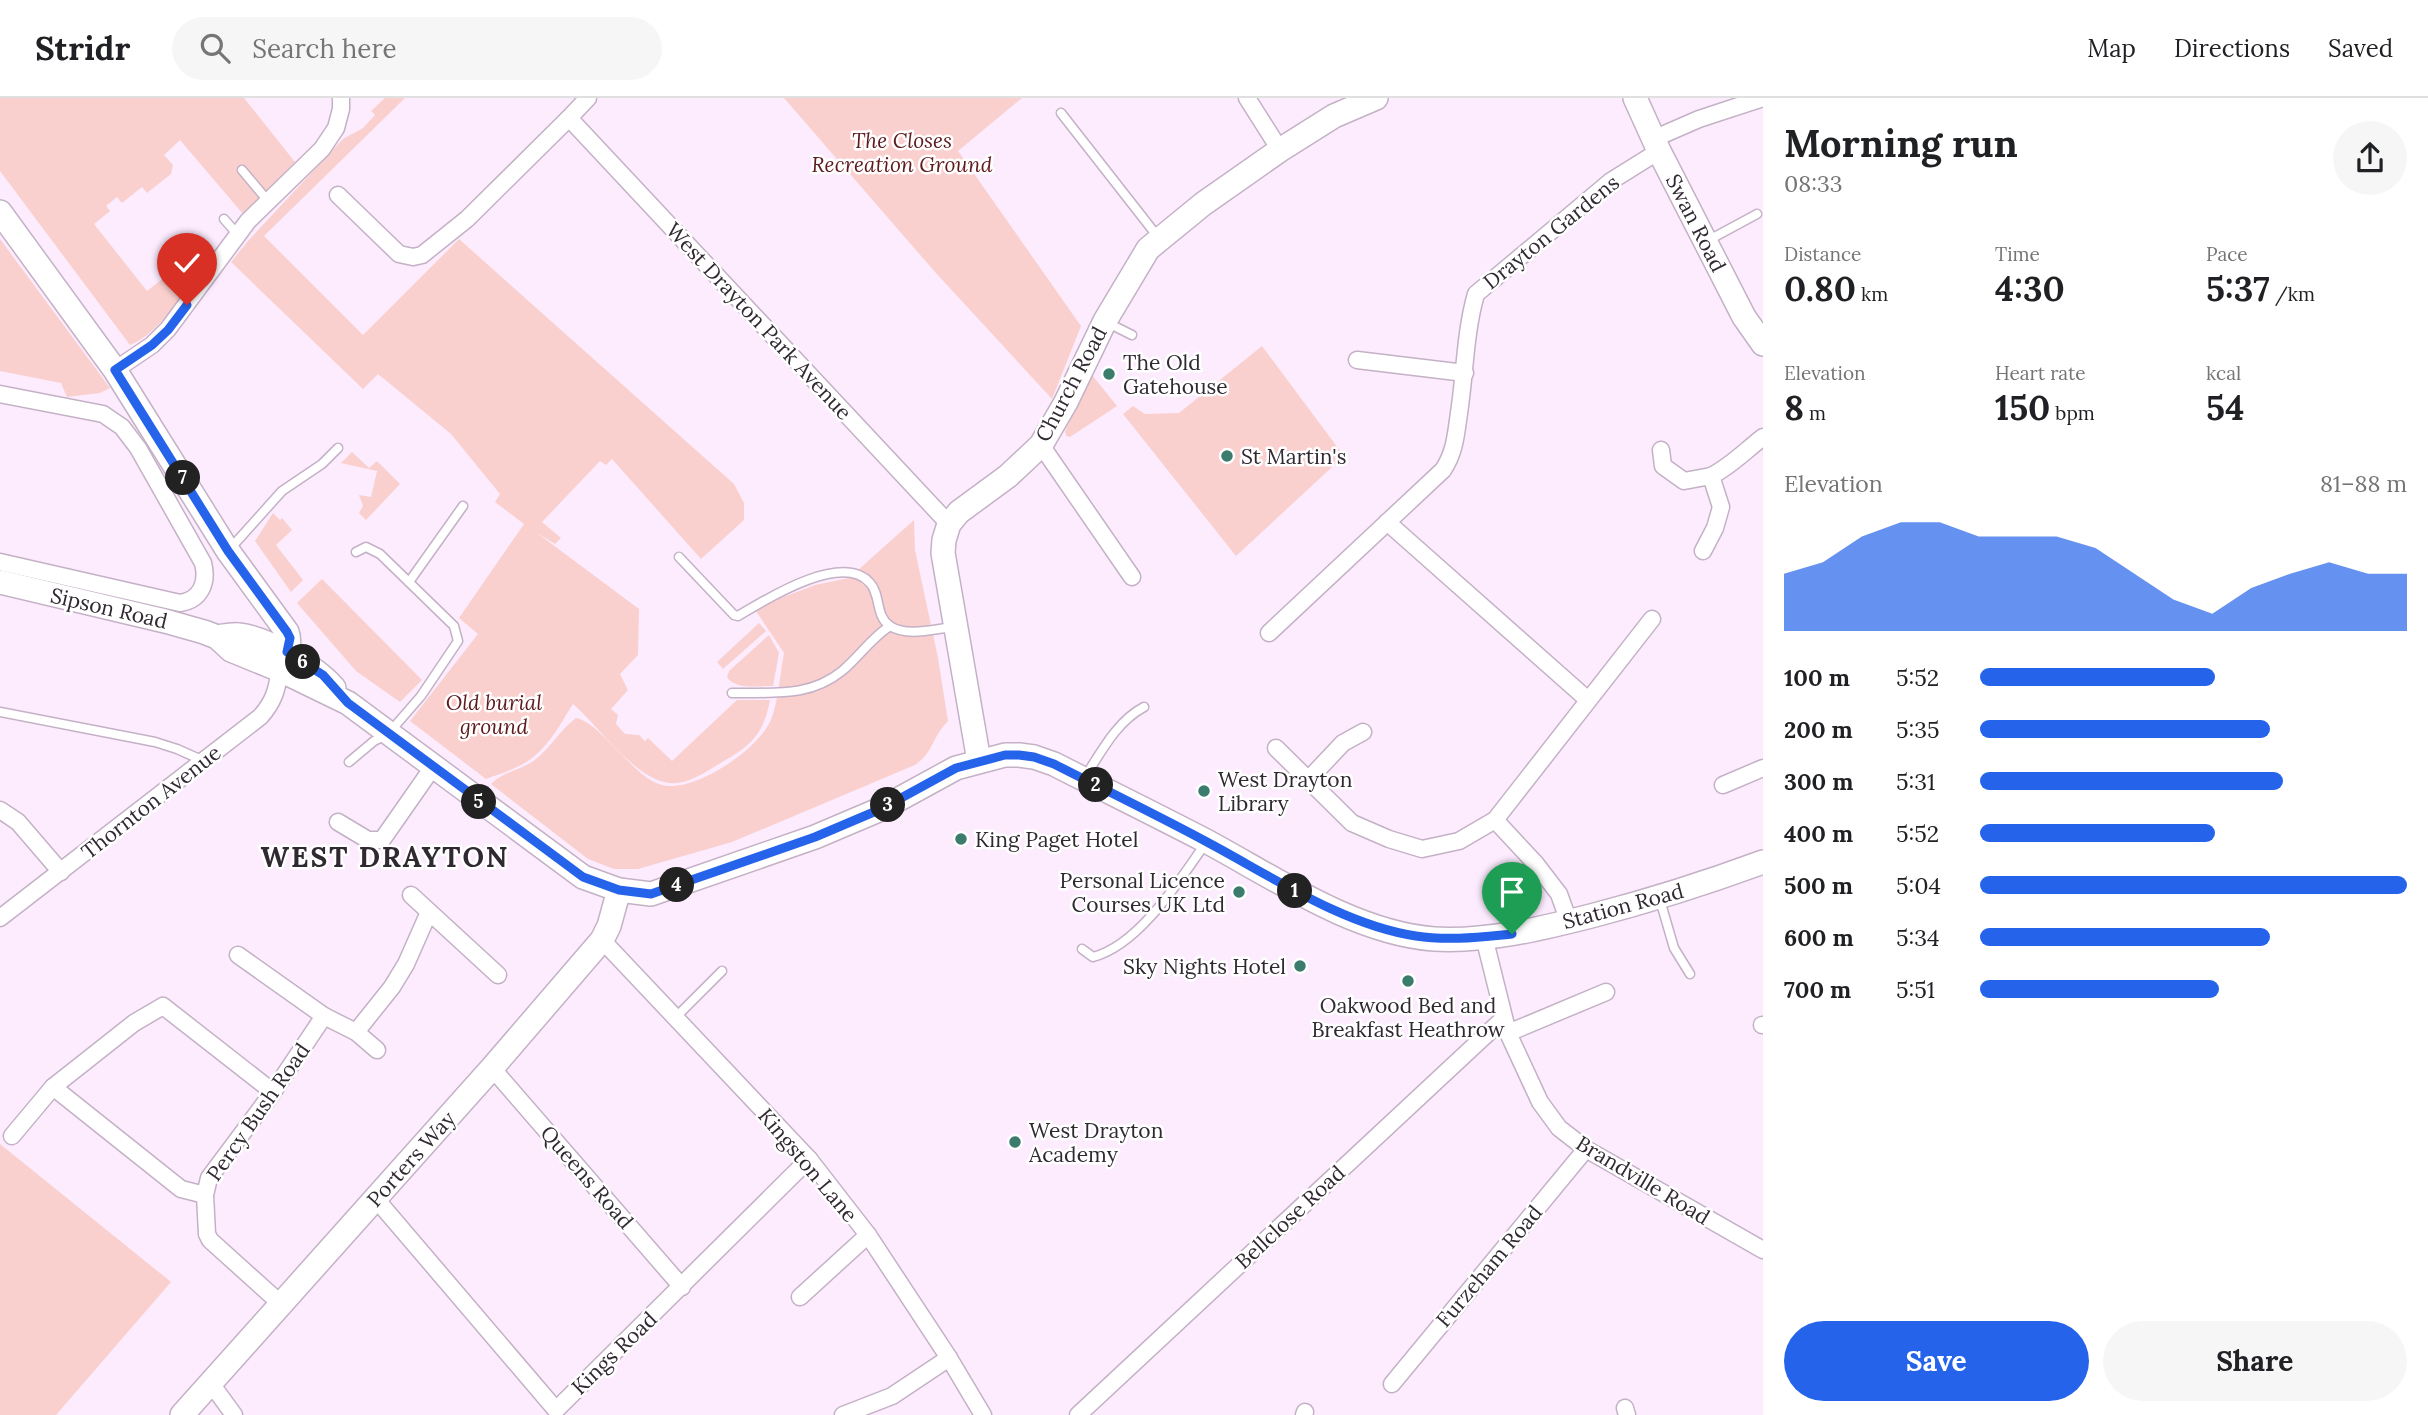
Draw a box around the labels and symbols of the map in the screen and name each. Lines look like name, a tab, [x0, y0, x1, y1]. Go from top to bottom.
park label: The Closes Recreation Ground	[812, 127, 993, 178]
street label: Drayton Gardens	[1478, 169, 1624, 295]
street label: Swan Road	[1660, 170, 1732, 276]
street label: West Drayton Park Avenue	[660, 217, 858, 425]
pin	[157, 233, 217, 305]
street label: Church Road	[1029, 322, 1113, 446]
place label: The Old Gatehouse	[1123, 349, 1228, 400]
marker: The Old Gatehouse	[1101, 366, 1117, 382]
place label: St Martin's	[1241, 443, 1346, 470]
marker: St Martin's	[1219, 448, 1235, 464]
pin: 7	[166, 460, 200, 496]
street label: Sipson Road	[48, 581, 170, 635]
pin: 6	[286, 644, 320, 680]
park label: Old burial ground	[446, 689, 542, 740]
street label: Thornton Avenue	[76, 739, 226, 865]
place label: West Drayton Library	[1218, 766, 1353, 817]
pin: 2	[1078, 768, 1114, 802]
marker: West Drayton Library	[1196, 783, 1212, 799]
pin: 5	[462, 784, 496, 820]
pin: 3	[870, 788, 906, 822]
place label: King Paget Hotel	[975, 826, 1138, 853]
marker: King Paget Hotel	[953, 831, 969, 847]
district label: WEST DRAYTON	[261, 839, 509, 875]
pin	[1482, 862, 1542, 934]
place label: Personal Licence Courses UK Ltd	[1059, 867, 1225, 918]
pin: 4	[660, 868, 694, 902]
pin: 1	[1278, 874, 1312, 908]
street label: Station Road	[1560, 877, 1686, 935]
marker: Personal Licence Courses UK Ltd	[1231, 884, 1247, 900]
place label: Sky Nights Hotel	[1123, 953, 1286, 980]
marker: Sky Nights Hotel	[1292, 958, 1308, 974]
marker: Oakwood Bed and Breakfast Heathrow	[1400, 973, 1416, 989]
place label: Oakwood Bed and Breakfast Heathrow	[1311, 992, 1505, 1043]
street label: Percy Bush Road	[200, 1038, 316, 1186]
street label: Kingston Lane	[752, 1102, 864, 1228]
street label: Porters Way	[361, 1105, 461, 1213]
place label: West Drayton Academy	[1028, 1117, 1164, 1168]
street label: Queens Road	[535, 1120, 639, 1234]
street label: Brandville Road	[1571, 1129, 1715, 1231]
marker: West Drayton Academy	[1007, 1134, 1023, 1150]
street label: Bellclose Road	[1229, 1159, 1351, 1275]
street label: Furzeham Road	[1430, 1199, 1548, 1333]
street label: Kings Road	[566, 1306, 662, 1400]

